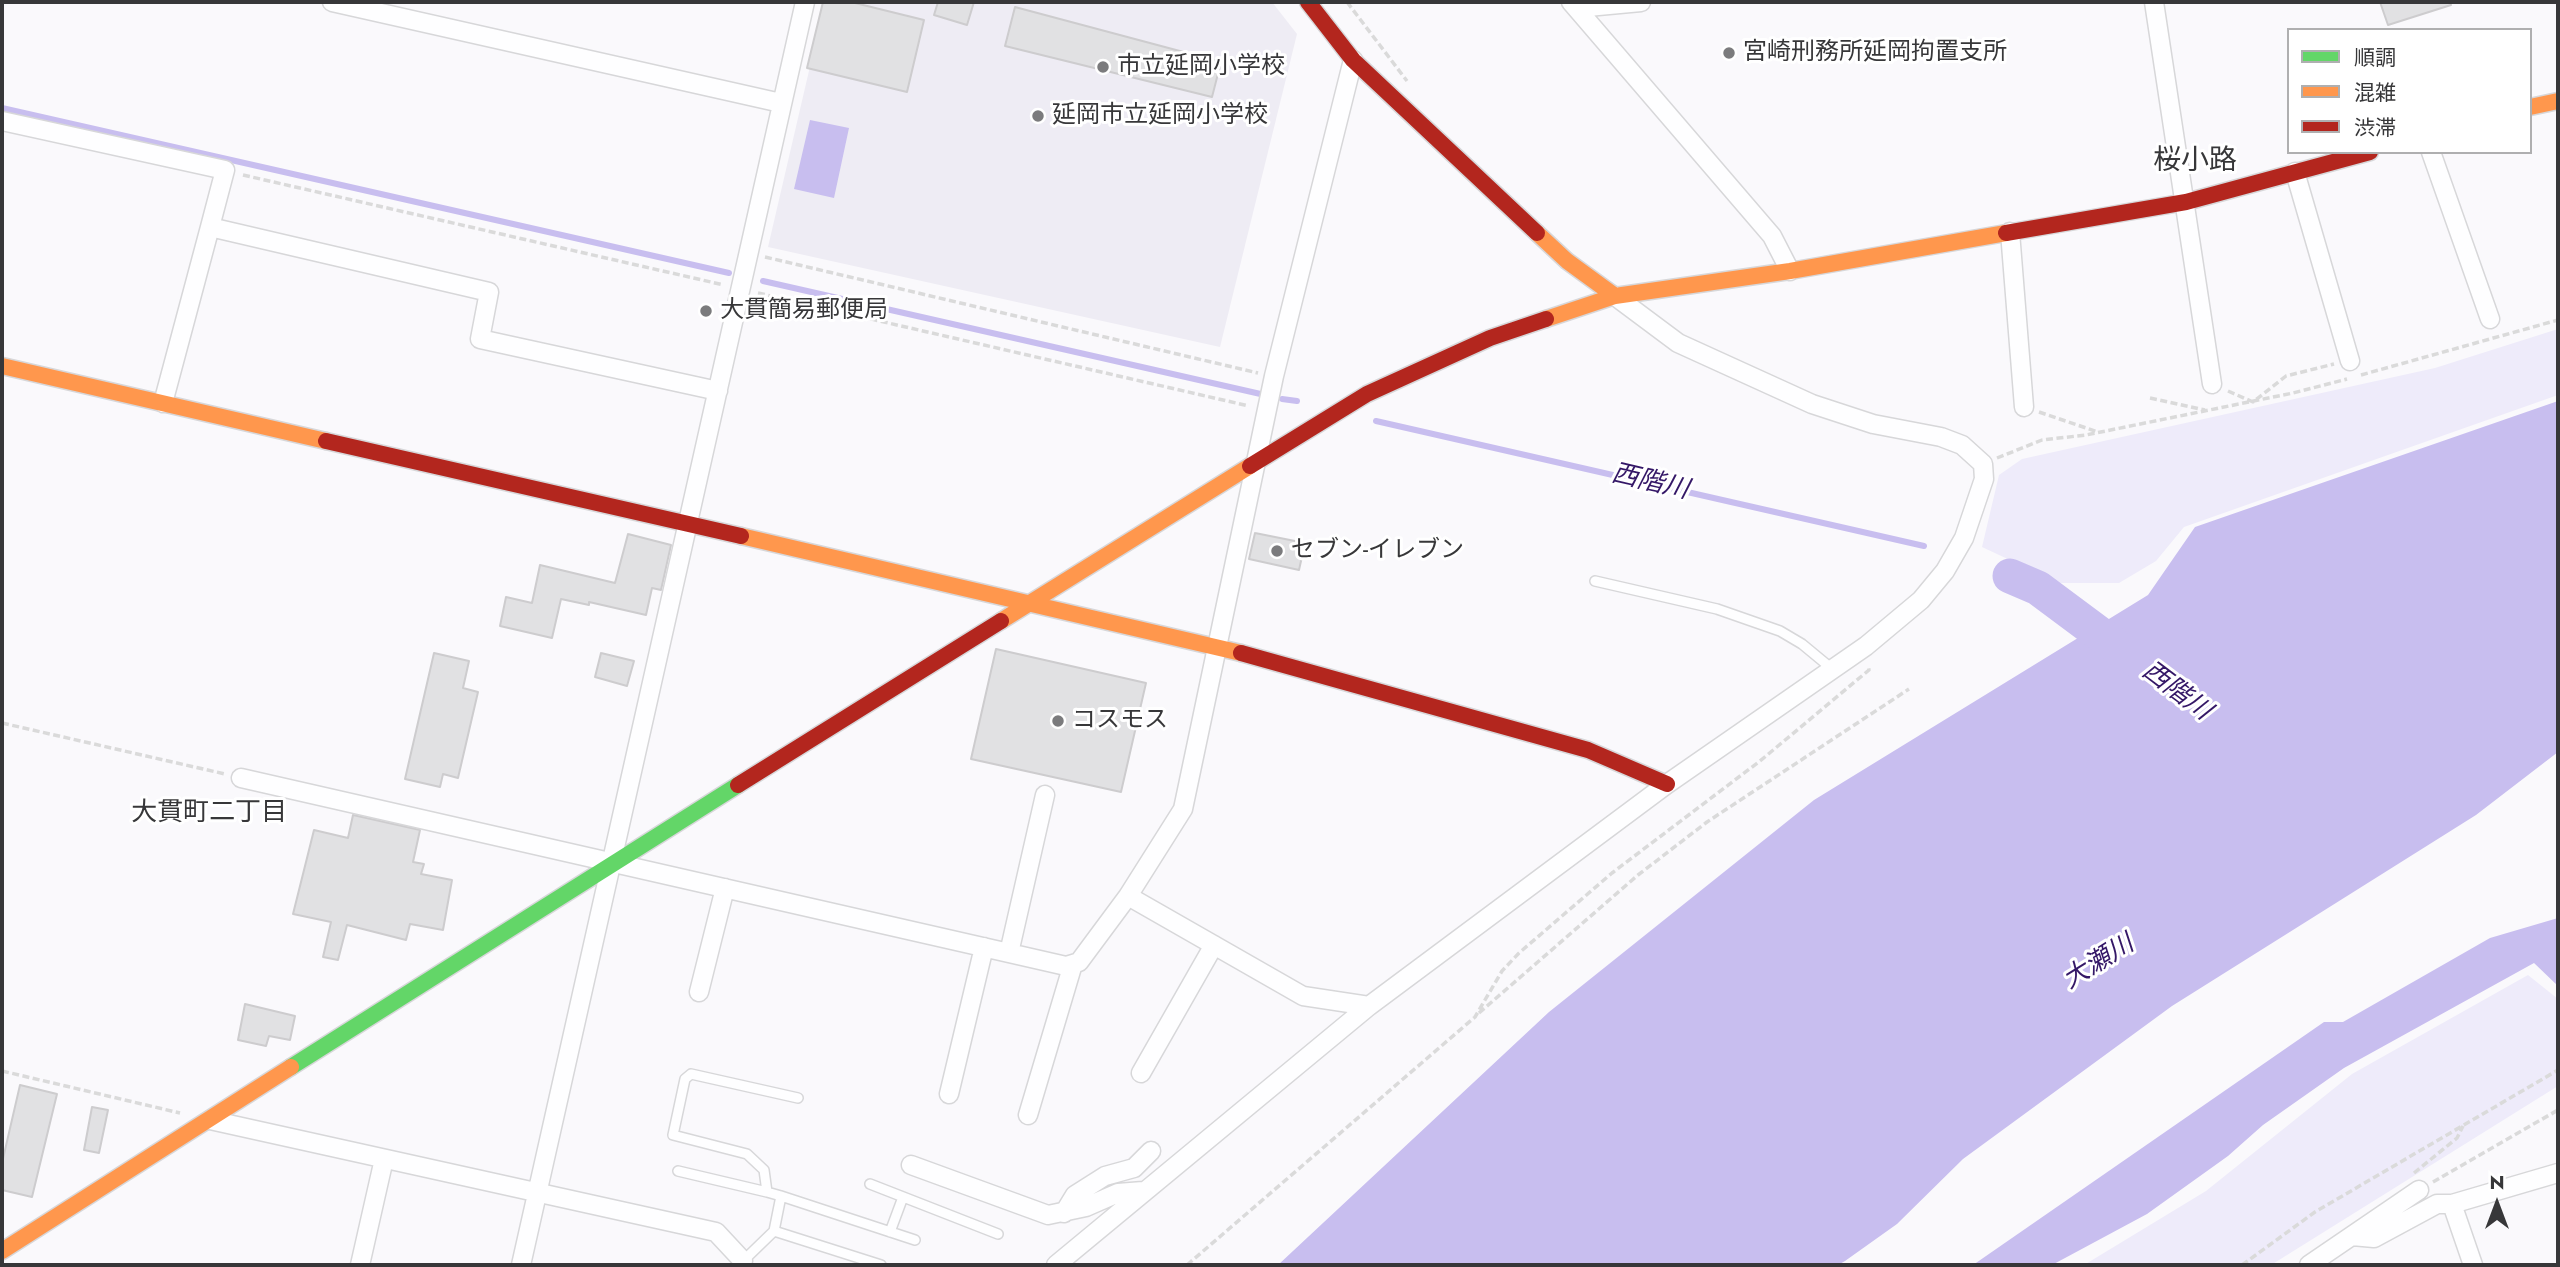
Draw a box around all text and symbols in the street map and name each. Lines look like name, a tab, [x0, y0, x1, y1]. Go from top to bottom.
legend	[2287, 28, 2532, 154]
place label: 宮崎刑務所延岡拘置支所	[1743, 39, 2007, 67]
text: 順調	[2354, 43, 2396, 73]
marker: 宮崎刑務所延岡拘置支所	[1721, 45, 1737, 61]
place label: 市立延岡小学校	[1117, 53, 1285, 81]
marker: 市立延岡小学校	[1095, 59, 1111, 75]
text: 混雑	[2354, 78, 2396, 108]
place label: 延岡市立延岡小学校	[1052, 102, 1268, 130]
marker: 延岡市立延岡小学校	[1030, 108, 1046, 124]
text: 渋滞	[2354, 113, 2396, 143]
district label: 桜小路	[2153, 145, 2237, 179]
place label: 大貫簡易郵便局	[720, 297, 888, 325]
marker: 大貫簡易郵便局	[698, 303, 714, 319]
water label: 西階川	[1608, 459, 1692, 507]
place label: セブン-イレブン	[1291, 537, 1464, 565]
marker: セブン-イレブン	[1269, 543, 1285, 559]
water label: 西階川	[2135, 656, 2217, 728]
place label: コスモス	[1072, 707, 1168, 735]
marker: コスモス	[1050, 713, 1066, 729]
district label: 大貫町二丁目	[131, 798, 287, 830]
water label: 大瀬川	[2058, 929, 2140, 997]
north arrow	[2462, 1169, 2532, 1239]
text: N	[2489, 1169, 2505, 1196]

